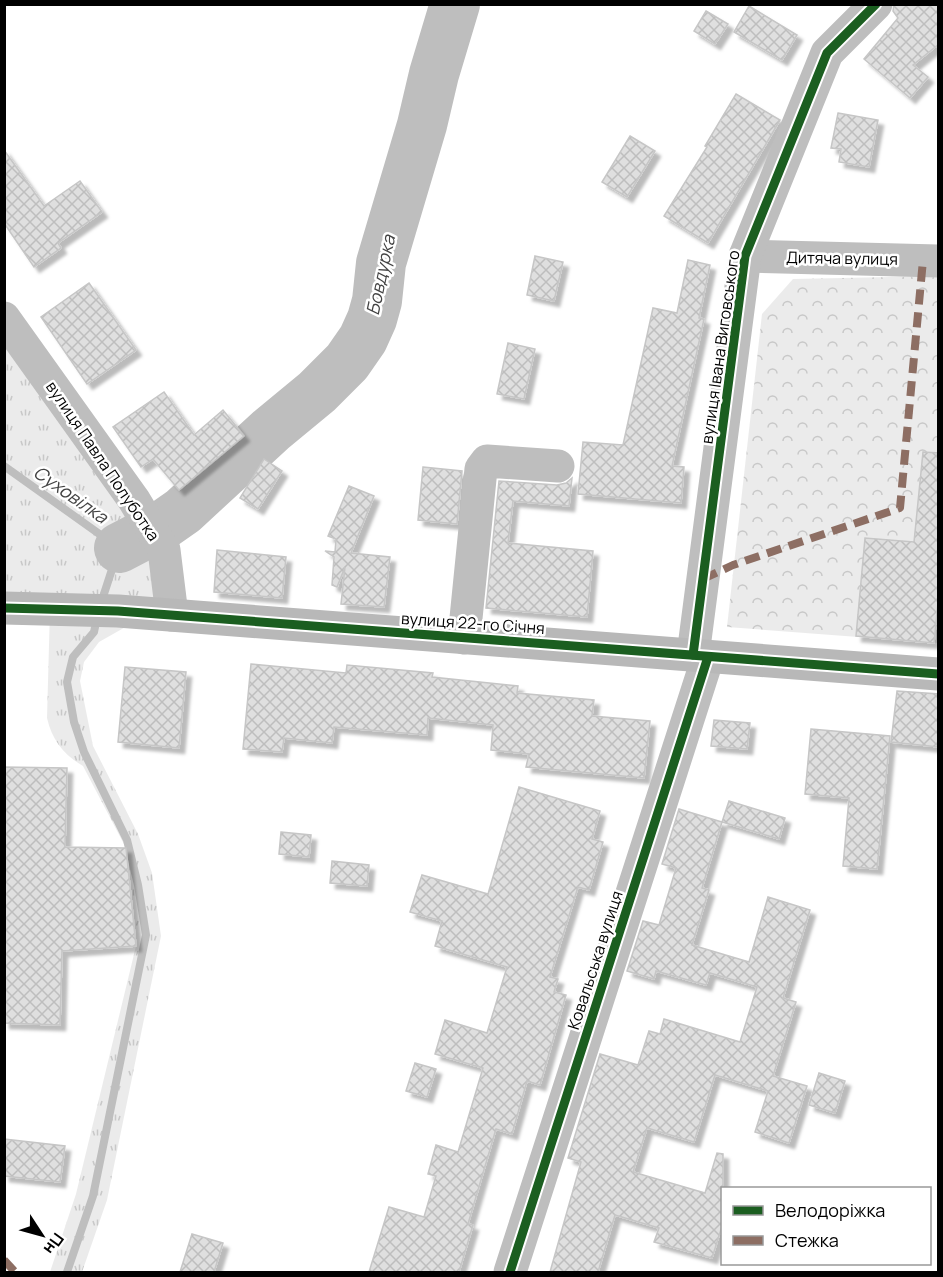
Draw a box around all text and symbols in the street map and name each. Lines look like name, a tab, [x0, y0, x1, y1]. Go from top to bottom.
water label: Бовдурка	[360, 232, 400, 317]
street label: Дитяча вулиця	[786, 246, 898, 270]
street label: вулиця Івана Виговського	[696, 249, 744, 445]
street label: вулиця Павла Полуботка	[41, 377, 165, 545]
water label: Суховілка	[29, 460, 114, 529]
street label: вулиця 22-го Січня	[400, 607, 546, 639]
street label: Ковальська вулиця	[562, 888, 628, 1032]
legend	[721, 1187, 931, 1265]
text: Велодоріжка	[775, 1198, 885, 1222]
north arrow	[12, 1205, 72, 1265]
text: Стежка	[775, 1228, 839, 1252]
text: Пн	[39, 1229, 69, 1259]

